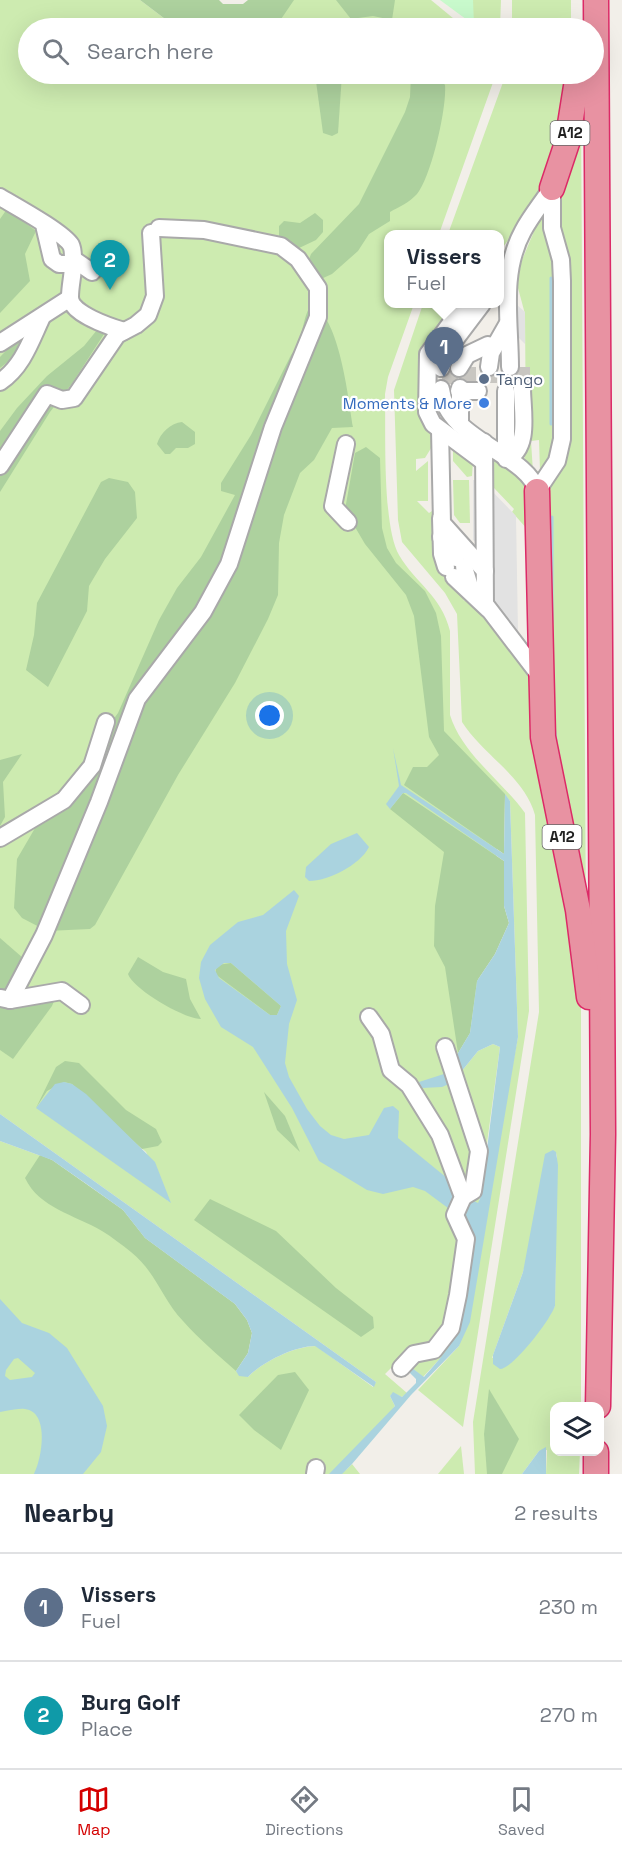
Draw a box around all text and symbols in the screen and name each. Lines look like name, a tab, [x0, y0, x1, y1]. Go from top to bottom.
search box	[18, 18, 604, 84]
icon: search	[39, 35, 72, 68]
text: Search here	[87, 37, 214, 65]
road number: A12	[550, 121, 590, 145]
popup	[384, 230, 504, 308]
pin: 2	[90, 240, 130, 290]
text: Vissers	[406, 242, 482, 270]
text: Fuel	[406, 270, 446, 296]
pin: 1	[424, 328, 464, 377]
place label: Tango	[496, 369, 543, 390]
marker: Tango	[477, 372, 491, 386]
place label: Moments & More	[343, 393, 472, 414]
marker: Moments & More	[477, 396, 491, 410]
your location	[255, 701, 284, 730]
road number: A12	[542, 825, 582, 849]
map controls	[550, 1402, 604, 1456]
button: layers	[550, 1402, 604, 1456]
text: Nearby	[24, 1496, 114, 1530]
text: 2 results	[514, 1500, 598, 1526]
text: Vissers	[81, 1580, 156, 1608]
text: 1	[39, 1594, 48, 1620]
text: 230 m	[539, 1594, 598, 1620]
text: Fuel	[81, 1608, 121, 1634]
text: Burg Golf	[81, 1688, 181, 1716]
text: 2	[38, 1702, 49, 1728]
text: 270 m	[540, 1702, 598, 1728]
text: Place	[81, 1716, 133, 1742]
tab: Map	[77, 1783, 111, 1840]
tab: Directions	[265, 1783, 344, 1840]
tab: Saved	[498, 1783, 545, 1840]

